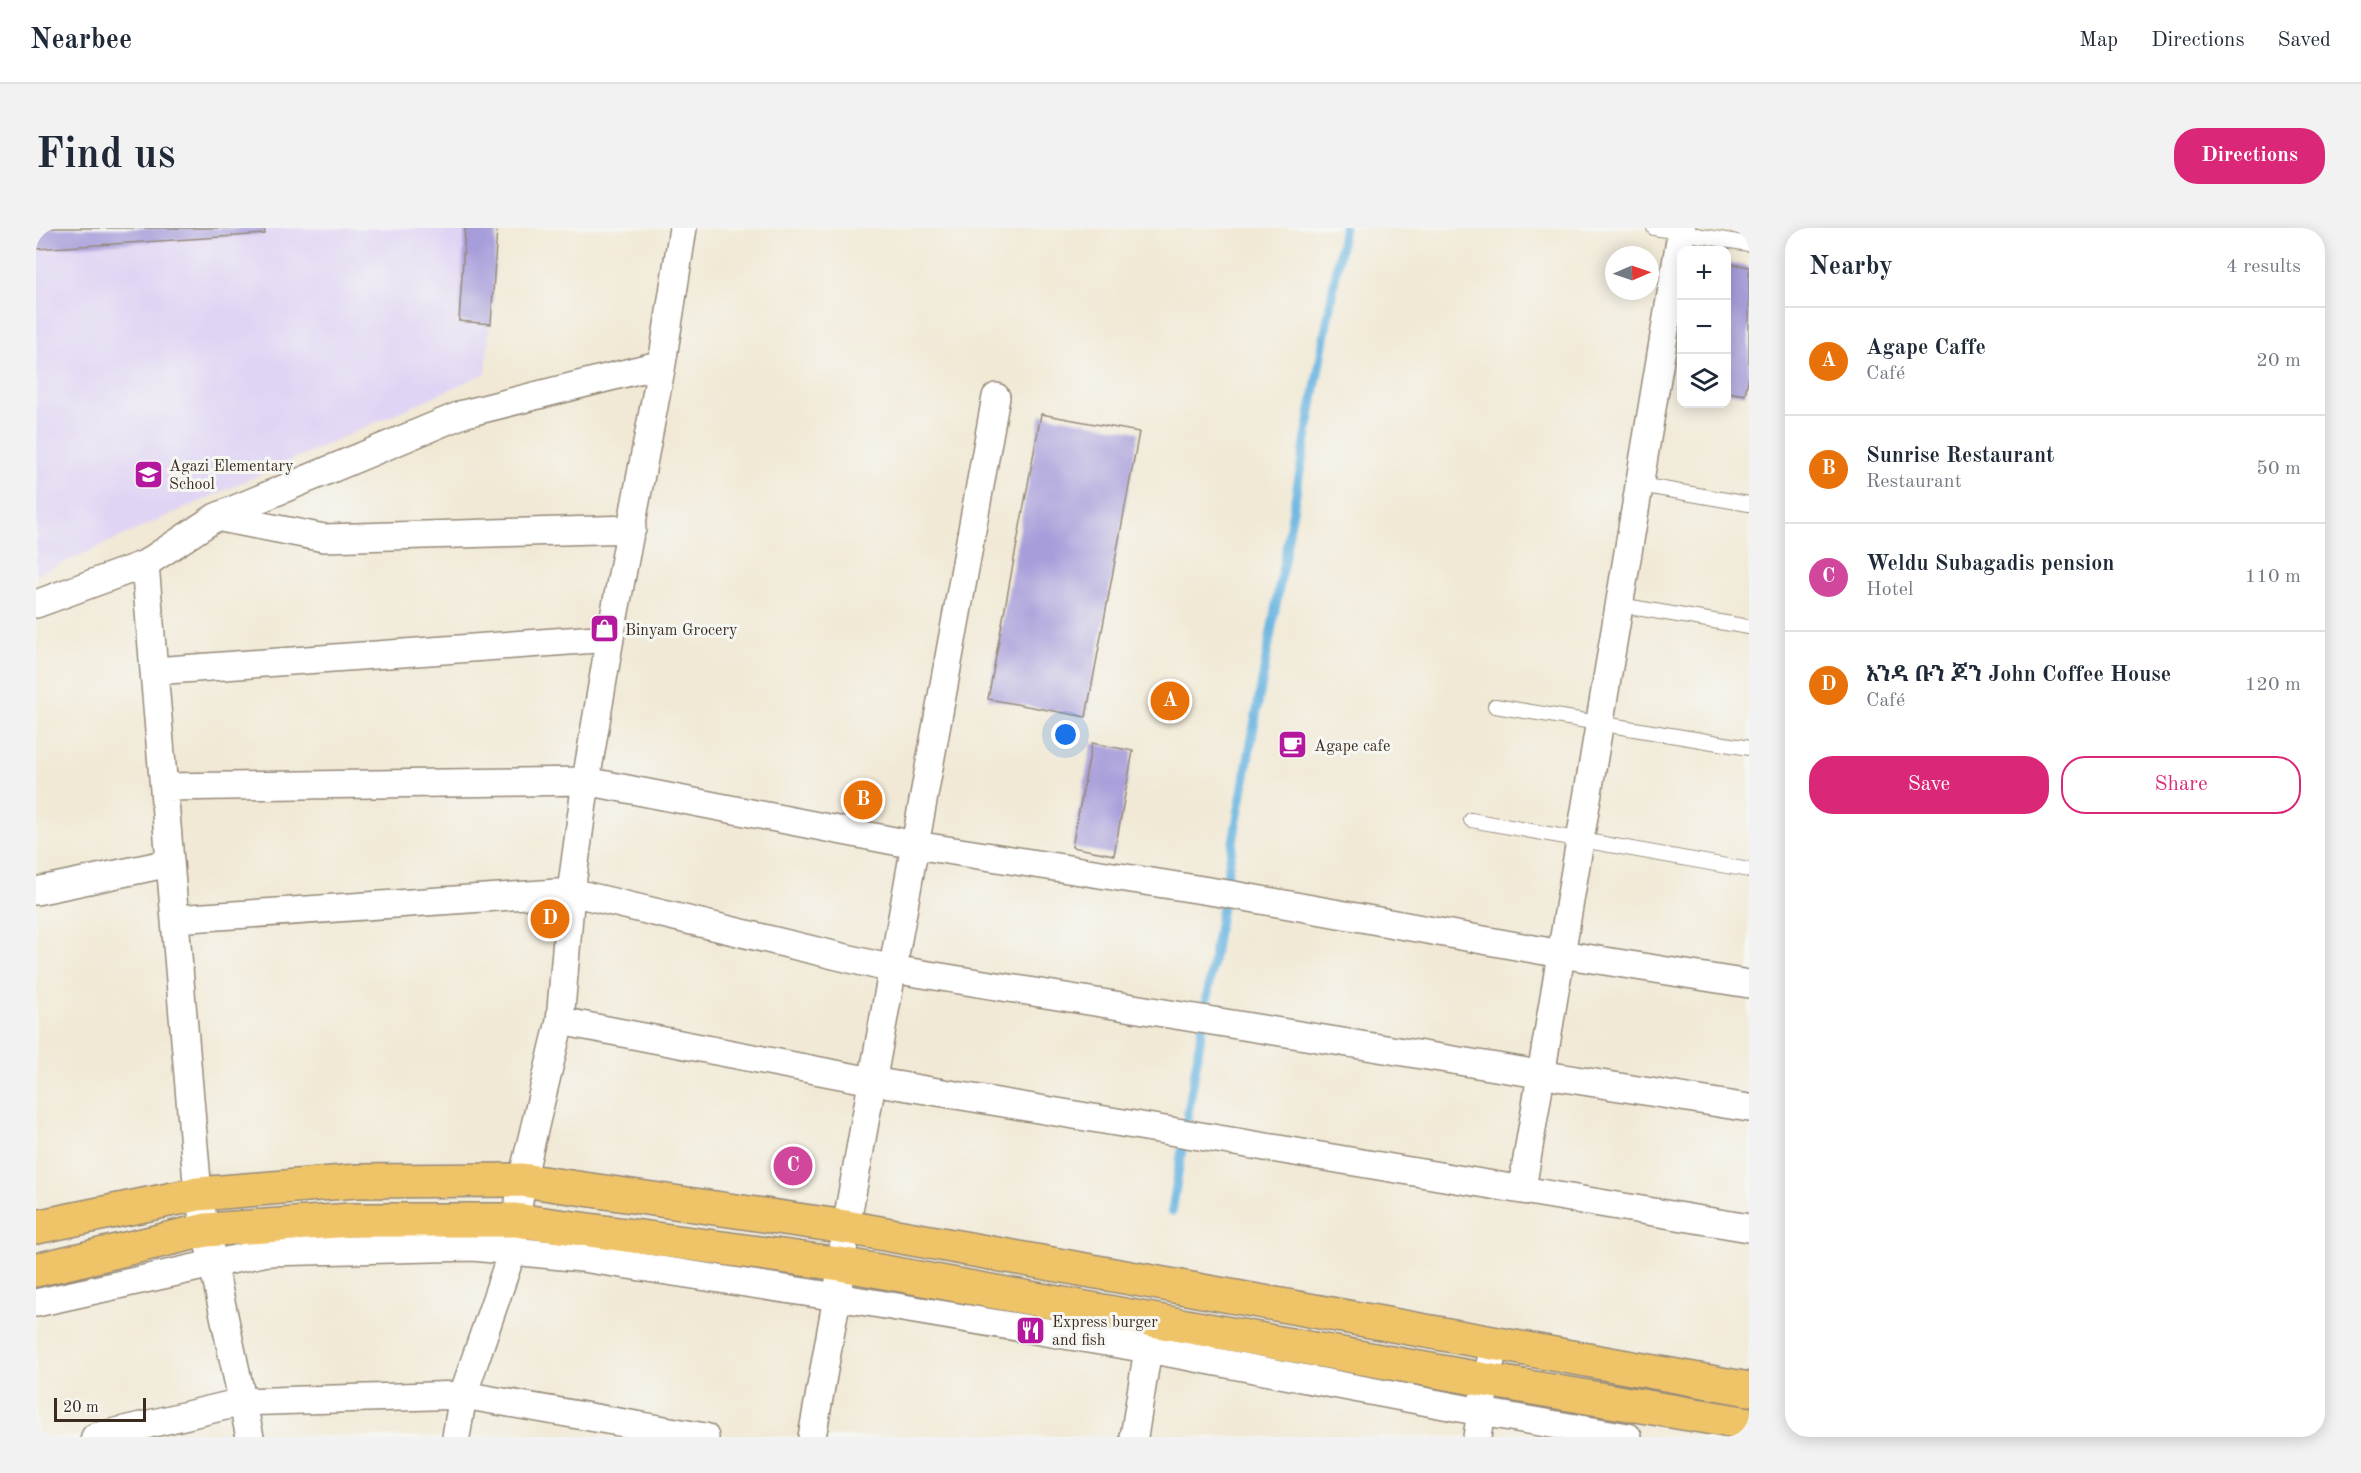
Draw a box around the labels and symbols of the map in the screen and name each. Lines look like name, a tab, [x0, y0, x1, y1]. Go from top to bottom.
north arrow	[1605, 246, 1659, 300]
school or university icon: Agazi Elementary School	[132, 458, 164, 490]
place label: Agazi Elementary School	[169, 459, 294, 493]
shop icon: Binyam Grocery	[588, 613, 620, 645]
place label: Binyam Grocery	[625, 623, 738, 639]
pin: A	[1150, 678, 1190, 724]
your location	[1051, 720, 1080, 749]
cafe icon: Agape cafe	[1277, 729, 1309, 761]
place label: Agape cafe	[1314, 739, 1390, 755]
pin: B	[844, 778, 882, 822]
pin: D	[530, 896, 570, 942]
pin: C	[774, 1144, 813, 1188]
restaurant icon: Express burger and fish	[1015, 1314, 1047, 1346]
place label: Express burger and fish	[1052, 1315, 1158, 1349]
scale bar	[54, 1395, 146, 1422]

